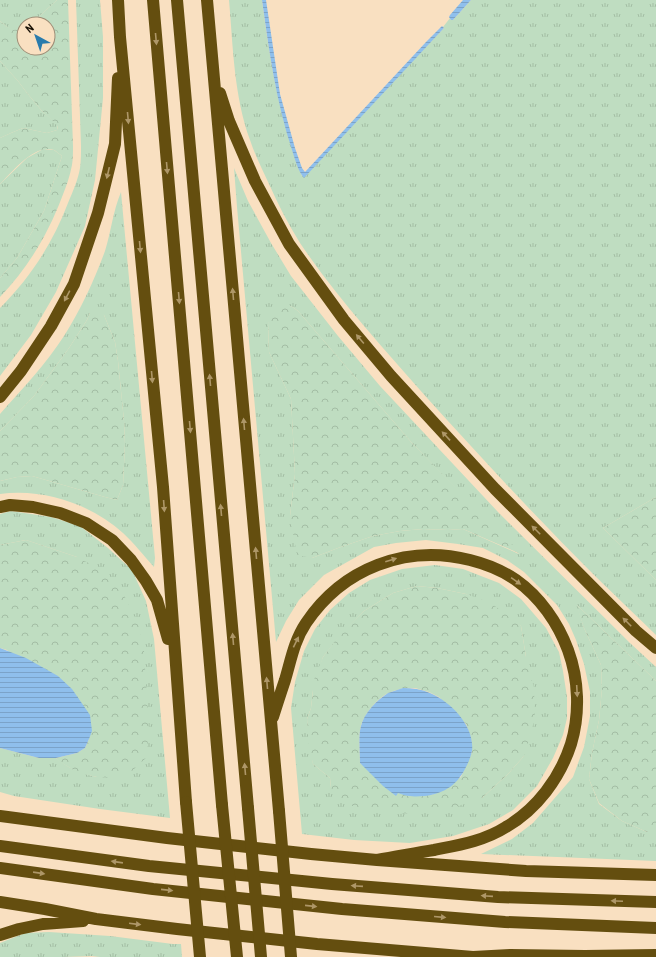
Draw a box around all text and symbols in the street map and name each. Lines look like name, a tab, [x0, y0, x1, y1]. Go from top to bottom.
north arrow	[16, 16, 56, 56]
text: N	[23, 21, 37, 36]
one-way arrow	[152, 33, 159, 45]
one-way arrow	[125, 112, 131, 124]
one-way arrow	[164, 162, 171, 174]
one-way arrow	[104, 167, 110, 179]
one-way arrow	[137, 241, 144, 253]
one-way arrow	[229, 288, 236, 300]
one-way arrow	[64, 290, 71, 302]
one-way arrow	[175, 292, 182, 304]
one-way arrow	[355, 333, 364, 344]
one-way arrow	[149, 371, 156, 383]
one-way arrow	[207, 374, 213, 386]
one-way arrow	[241, 418, 247, 430]
one-way arrow	[187, 421, 194, 433]
one-way arrow	[441, 431, 451, 441]
one-way arrow	[161, 500, 168, 512]
one-way arrow	[218, 504, 225, 516]
one-way arrow	[531, 525, 541, 535]
one-way arrow	[252, 547, 259, 559]
one-way arrow	[386, 557, 398, 563]
one-way arrow	[510, 577, 521, 585]
one-way arrow	[623, 617, 632, 627]
one-way arrow	[230, 633, 236, 645]
one-way arrow	[293, 637, 299, 648]
one-way arrow	[264, 677, 271, 689]
one-way arrow	[573, 685, 580, 697]
one-way arrow	[241, 763, 248, 775]
one-way arrow	[111, 859, 123, 865]
one-way arrow	[33, 870, 45, 876]
one-way arrow	[351, 883, 364, 890]
one-way arrow	[161, 887, 174, 893]
one-way arrow	[481, 892, 493, 899]
one-way arrow	[610, 898, 623, 904]
one-way arrow	[305, 903, 317, 909]
one-way arrow	[434, 914, 446, 920]
one-way arrow	[129, 921, 141, 927]

